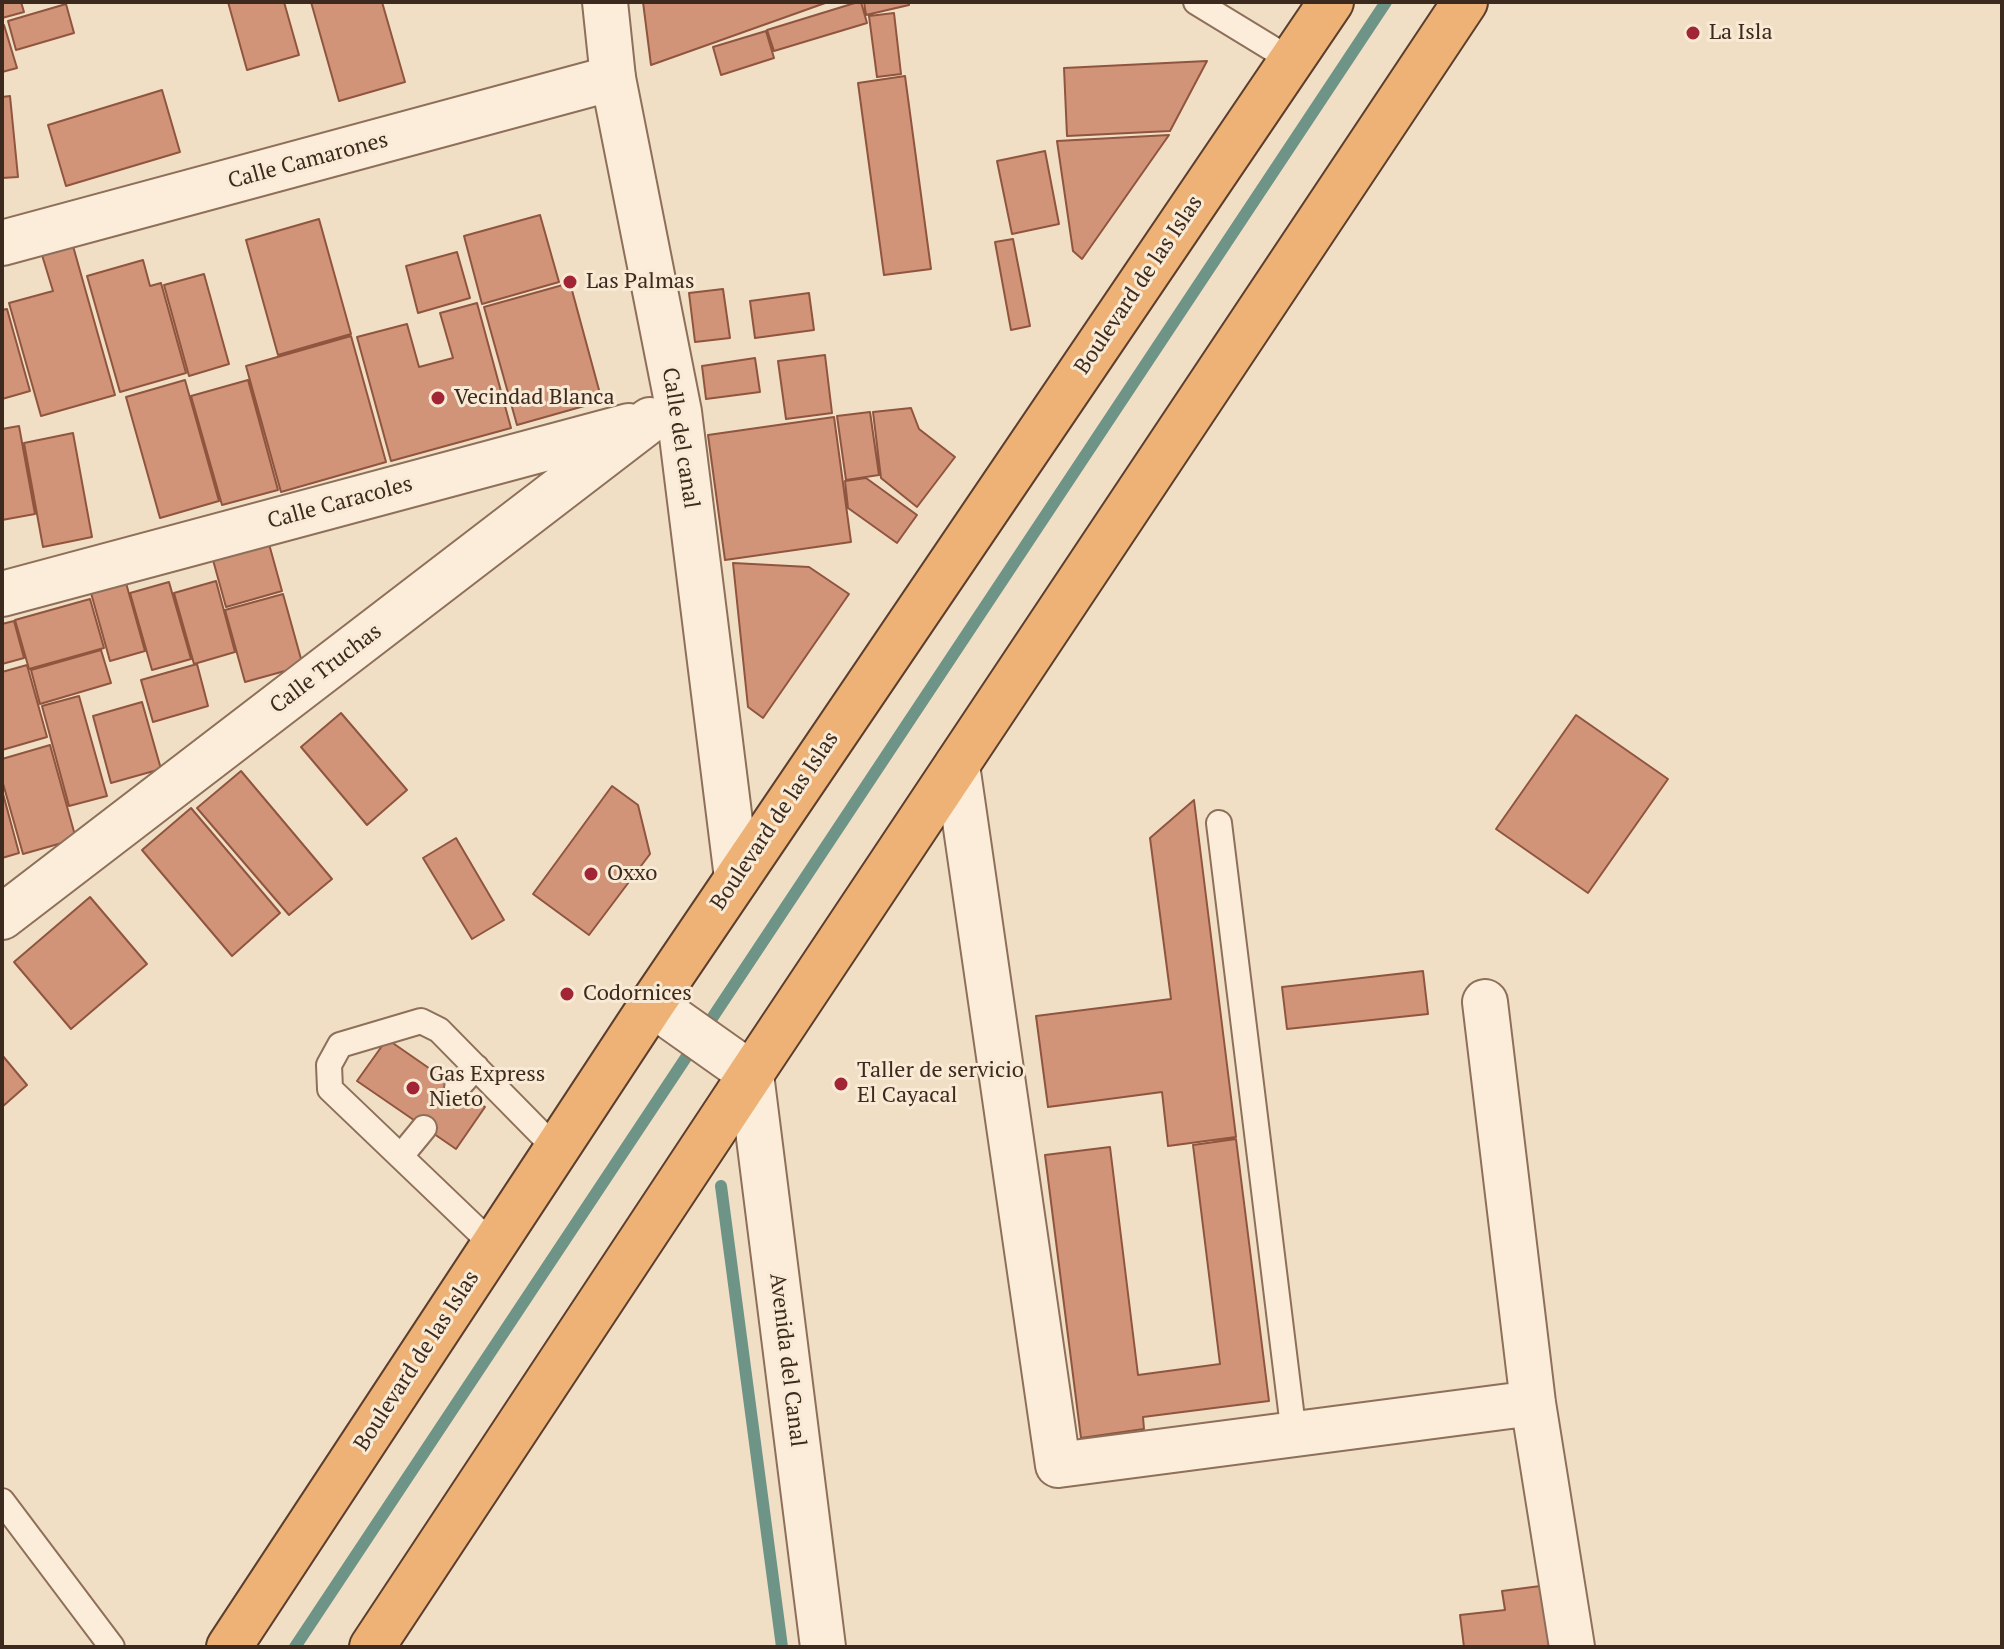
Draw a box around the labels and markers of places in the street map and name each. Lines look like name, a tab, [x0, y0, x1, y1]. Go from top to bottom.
place label: La Isla	[1709, 20, 1773, 46]
marker: La Isla	[1684, 24, 1702, 42]
place label: Las Palmas	[586, 269, 695, 295]
marker: Las Palmas	[561, 273, 579, 291]
place label: Vecindad Blanca	[454, 385, 615, 411]
marker: Vecindad Blanca	[429, 389, 447, 407]
place label: Oxxo	[607, 861, 657, 887]
marker: Oxxo	[582, 865, 600, 883]
place label: Codornices	[583, 981, 692, 1007]
marker: Codornices	[558, 985, 576, 1003]
place label: Taller de servicio El Cayacal	[857, 1058, 1024, 1110]
place label: Gas Express Nieto	[429, 1062, 545, 1114]
marker: Taller de servicio El Cayacal	[832, 1075, 850, 1093]
marker: Gas Express Nieto	[404, 1079, 422, 1097]

